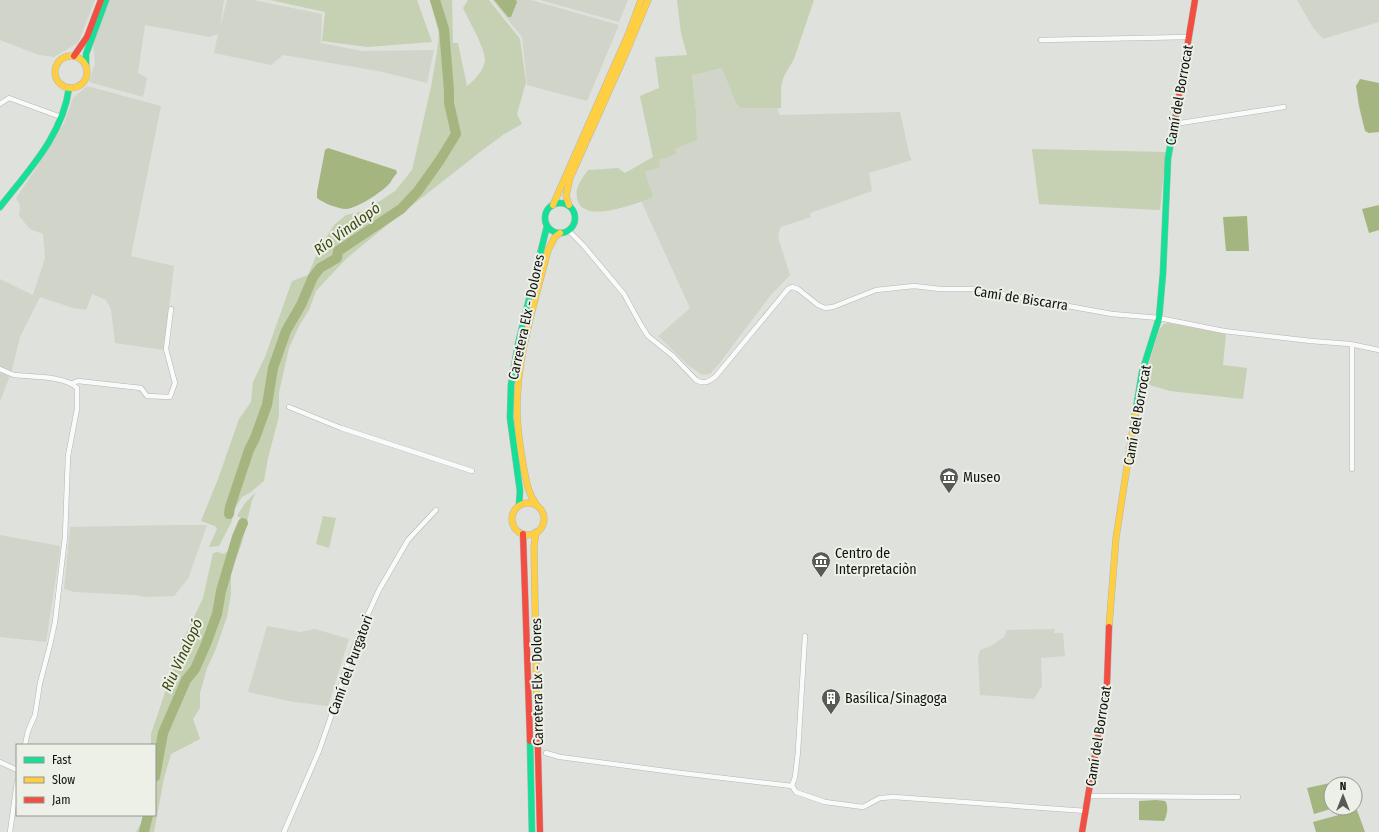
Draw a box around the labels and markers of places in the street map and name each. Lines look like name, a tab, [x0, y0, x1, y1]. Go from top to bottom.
museum icon: Museo	[938, 466, 960, 494]
place label: Museo	[963, 469, 1001, 486]
place label: Centro de Interpretaciòn	[835, 545, 917, 578]
museum icon: Centro de Interpretaciòn	[810, 550, 832, 578]
building icon: Basílica/Sinagoga	[820, 687, 842, 715]
place label: Basílica/Sinagoga	[845, 690, 947, 707]

